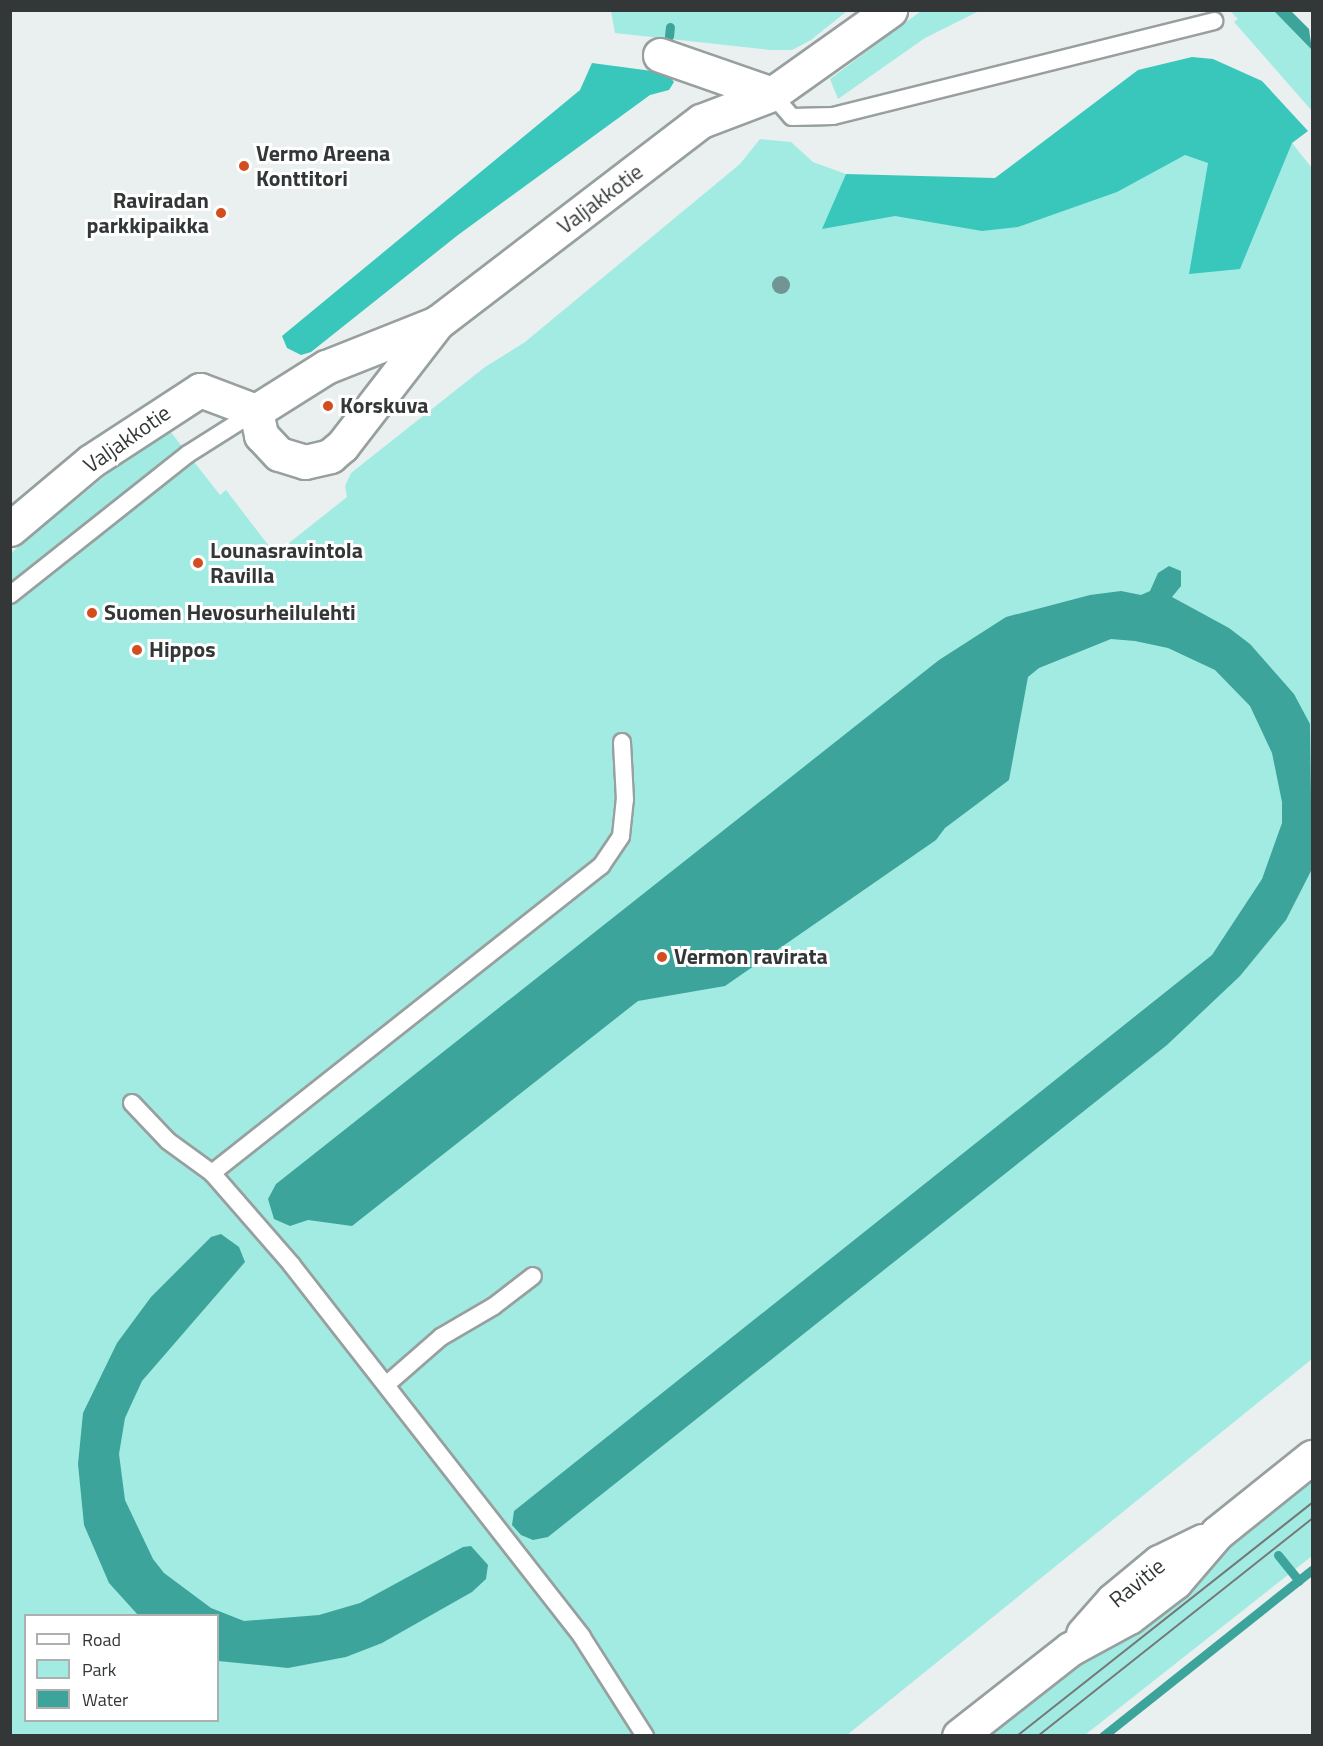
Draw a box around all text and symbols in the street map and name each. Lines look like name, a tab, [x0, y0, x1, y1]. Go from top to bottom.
place label: Vermo Areena Konttitori	[256, 140, 390, 192]
street label: Valjakkotie	[552, 158, 648, 240]
marker: Vermo Areena Konttitori	[237, 159, 251, 173]
place label: Raviradan parkkipaikka	[86, 187, 209, 238]
marker: Raviradan parkkipaikka	[214, 206, 228, 220]
place label: Korskuva	[340, 393, 429, 419]
street label: Valjakkotie	[78, 399, 176, 479]
marker: Korskuva	[321, 399, 335, 413]
place label: Lounasravintola Ravilla	[210, 537, 363, 588]
marker: Lounasravintola Ravilla	[191, 556, 205, 570]
place label: Suomen Hevosurheilulehti	[104, 600, 356, 626]
marker: Suomen Hevosurheilulehti	[85, 606, 99, 620]
place label: Hippos	[149, 637, 216, 663]
marker: Hippos	[130, 643, 144, 657]
place label: Vermon ravirata	[674, 944, 828, 970]
marker: Vermon ravirata	[655, 950, 669, 964]
street label: Ravitie	[1104, 1553, 1170, 1613]
legend	[24, 1614, 219, 1722]
text: Road	[82, 1626, 121, 1653]
text: Park	[82, 1656, 116, 1683]
text: Water	[82, 1686, 128, 1713]

